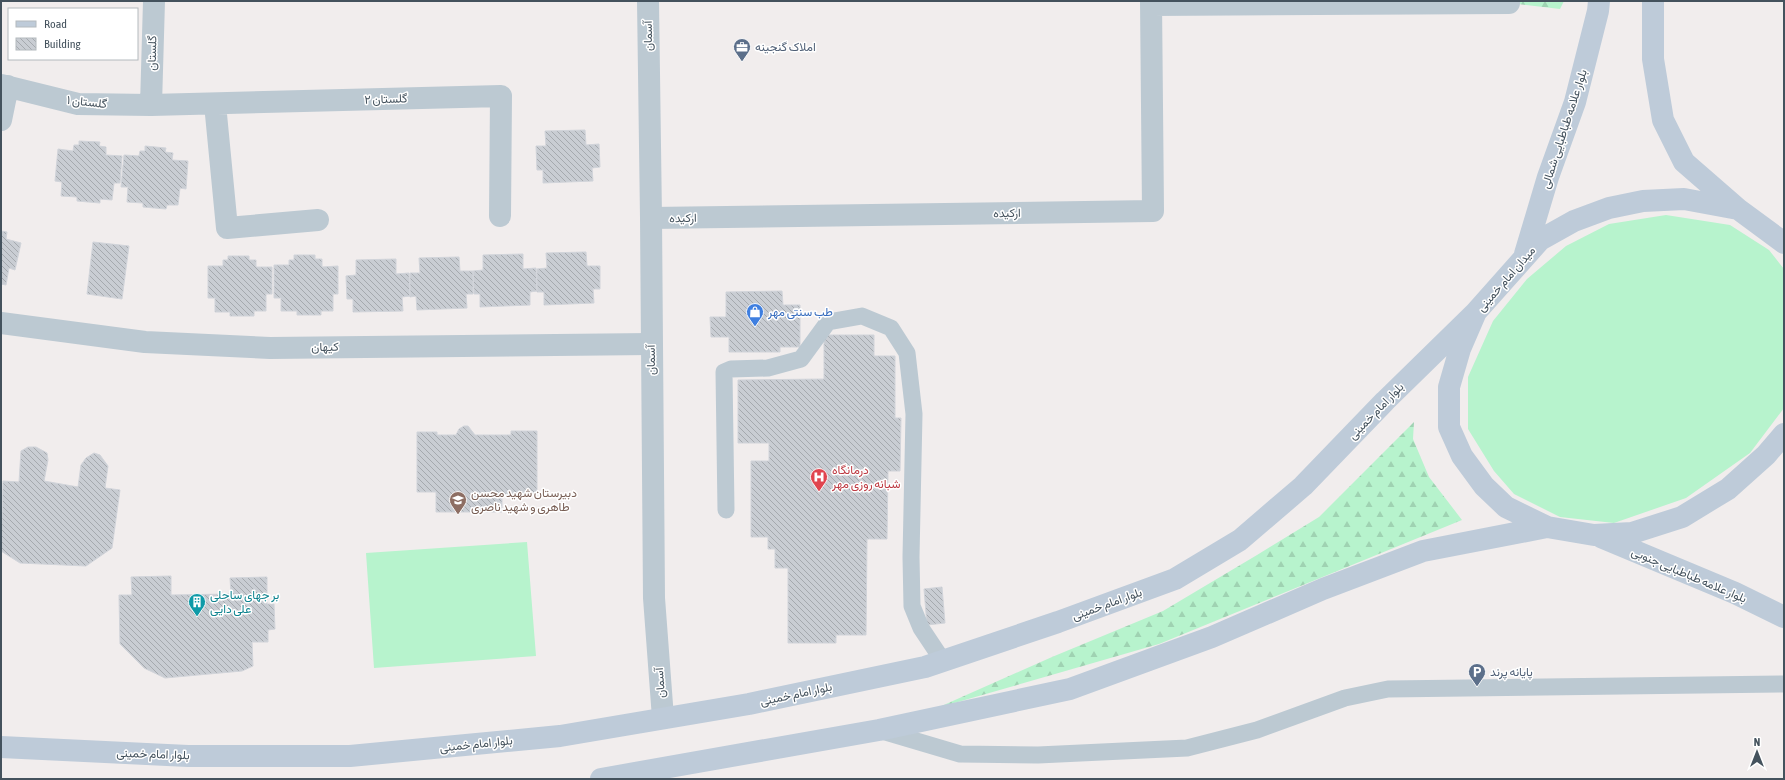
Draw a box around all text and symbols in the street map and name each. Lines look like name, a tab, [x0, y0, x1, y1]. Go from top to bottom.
legend	[8, 8, 138, 60]
text: Road	[44, 17, 67, 31]
street label: آسمان	[641, 19, 655, 51]
street label: گلستان	[145, 35, 159, 71]
text: Building	[44, 37, 82, 51]
office icon: املاک گنجینه	[732, 37, 752, 62]
place label: املاک گنجینه	[755, 40, 816, 54]
street label: بلوار علامه طباطبایی شمالی	[1538, 68, 1591, 191]
street label: گلستان ۲	[364, 91, 408, 107]
street label: گلستان ۱	[66, 93, 108, 111]
street label: ارکیده	[993, 206, 1021, 221]
street label: ارکیده	[669, 211, 697, 226]
street label: میدان امام خمینی	[1474, 244, 1539, 315]
shop icon: طب سنتی مهر	[745, 302, 765, 327]
place label: طب سنتی مهر	[767, 305, 833, 320]
street label: کیهان	[311, 340, 339, 355]
street label: آسمان	[644, 343, 658, 375]
street label: بلوار امام خمینی	[1345, 380, 1407, 443]
place label: درمانگاه شبانه روزی مهر	[831, 463, 901, 492]
hospital icon: درمانگاه شبانه روزی مهر	[809, 467, 829, 492]
place label: دبیرستان شهید محسن طاهری و شهید ناصری	[471, 486, 577, 515]
school or university icon: دبیرستان شهید محسن طاهری و شهید ناصری	[448, 490, 468, 515]
street label: بلوار علامه طباطبایی جنوبی	[1629, 544, 1749, 607]
street label: بلوار امام خمینی	[1070, 585, 1144, 624]
place label: بر جهای ساحلی علی دایی	[210, 588, 279, 617]
building icon: بر جهای ساحلی علی دایی	[187, 592, 207, 617]
parking icon: پایانه پرند	[1467, 662, 1487, 687]
place label: پایانه پرند	[1490, 665, 1533, 680]
street label: آسمان	[652, 666, 668, 699]
street label: بلوار امام خمینی	[759, 680, 834, 709]
north arrow	[1737, 732, 1777, 772]
street label: بلوار امام خمینی	[439, 733, 513, 756]
text: N	[1754, 736, 1760, 748]
street label: بلوار امام خمینی	[116, 746, 190, 763]

